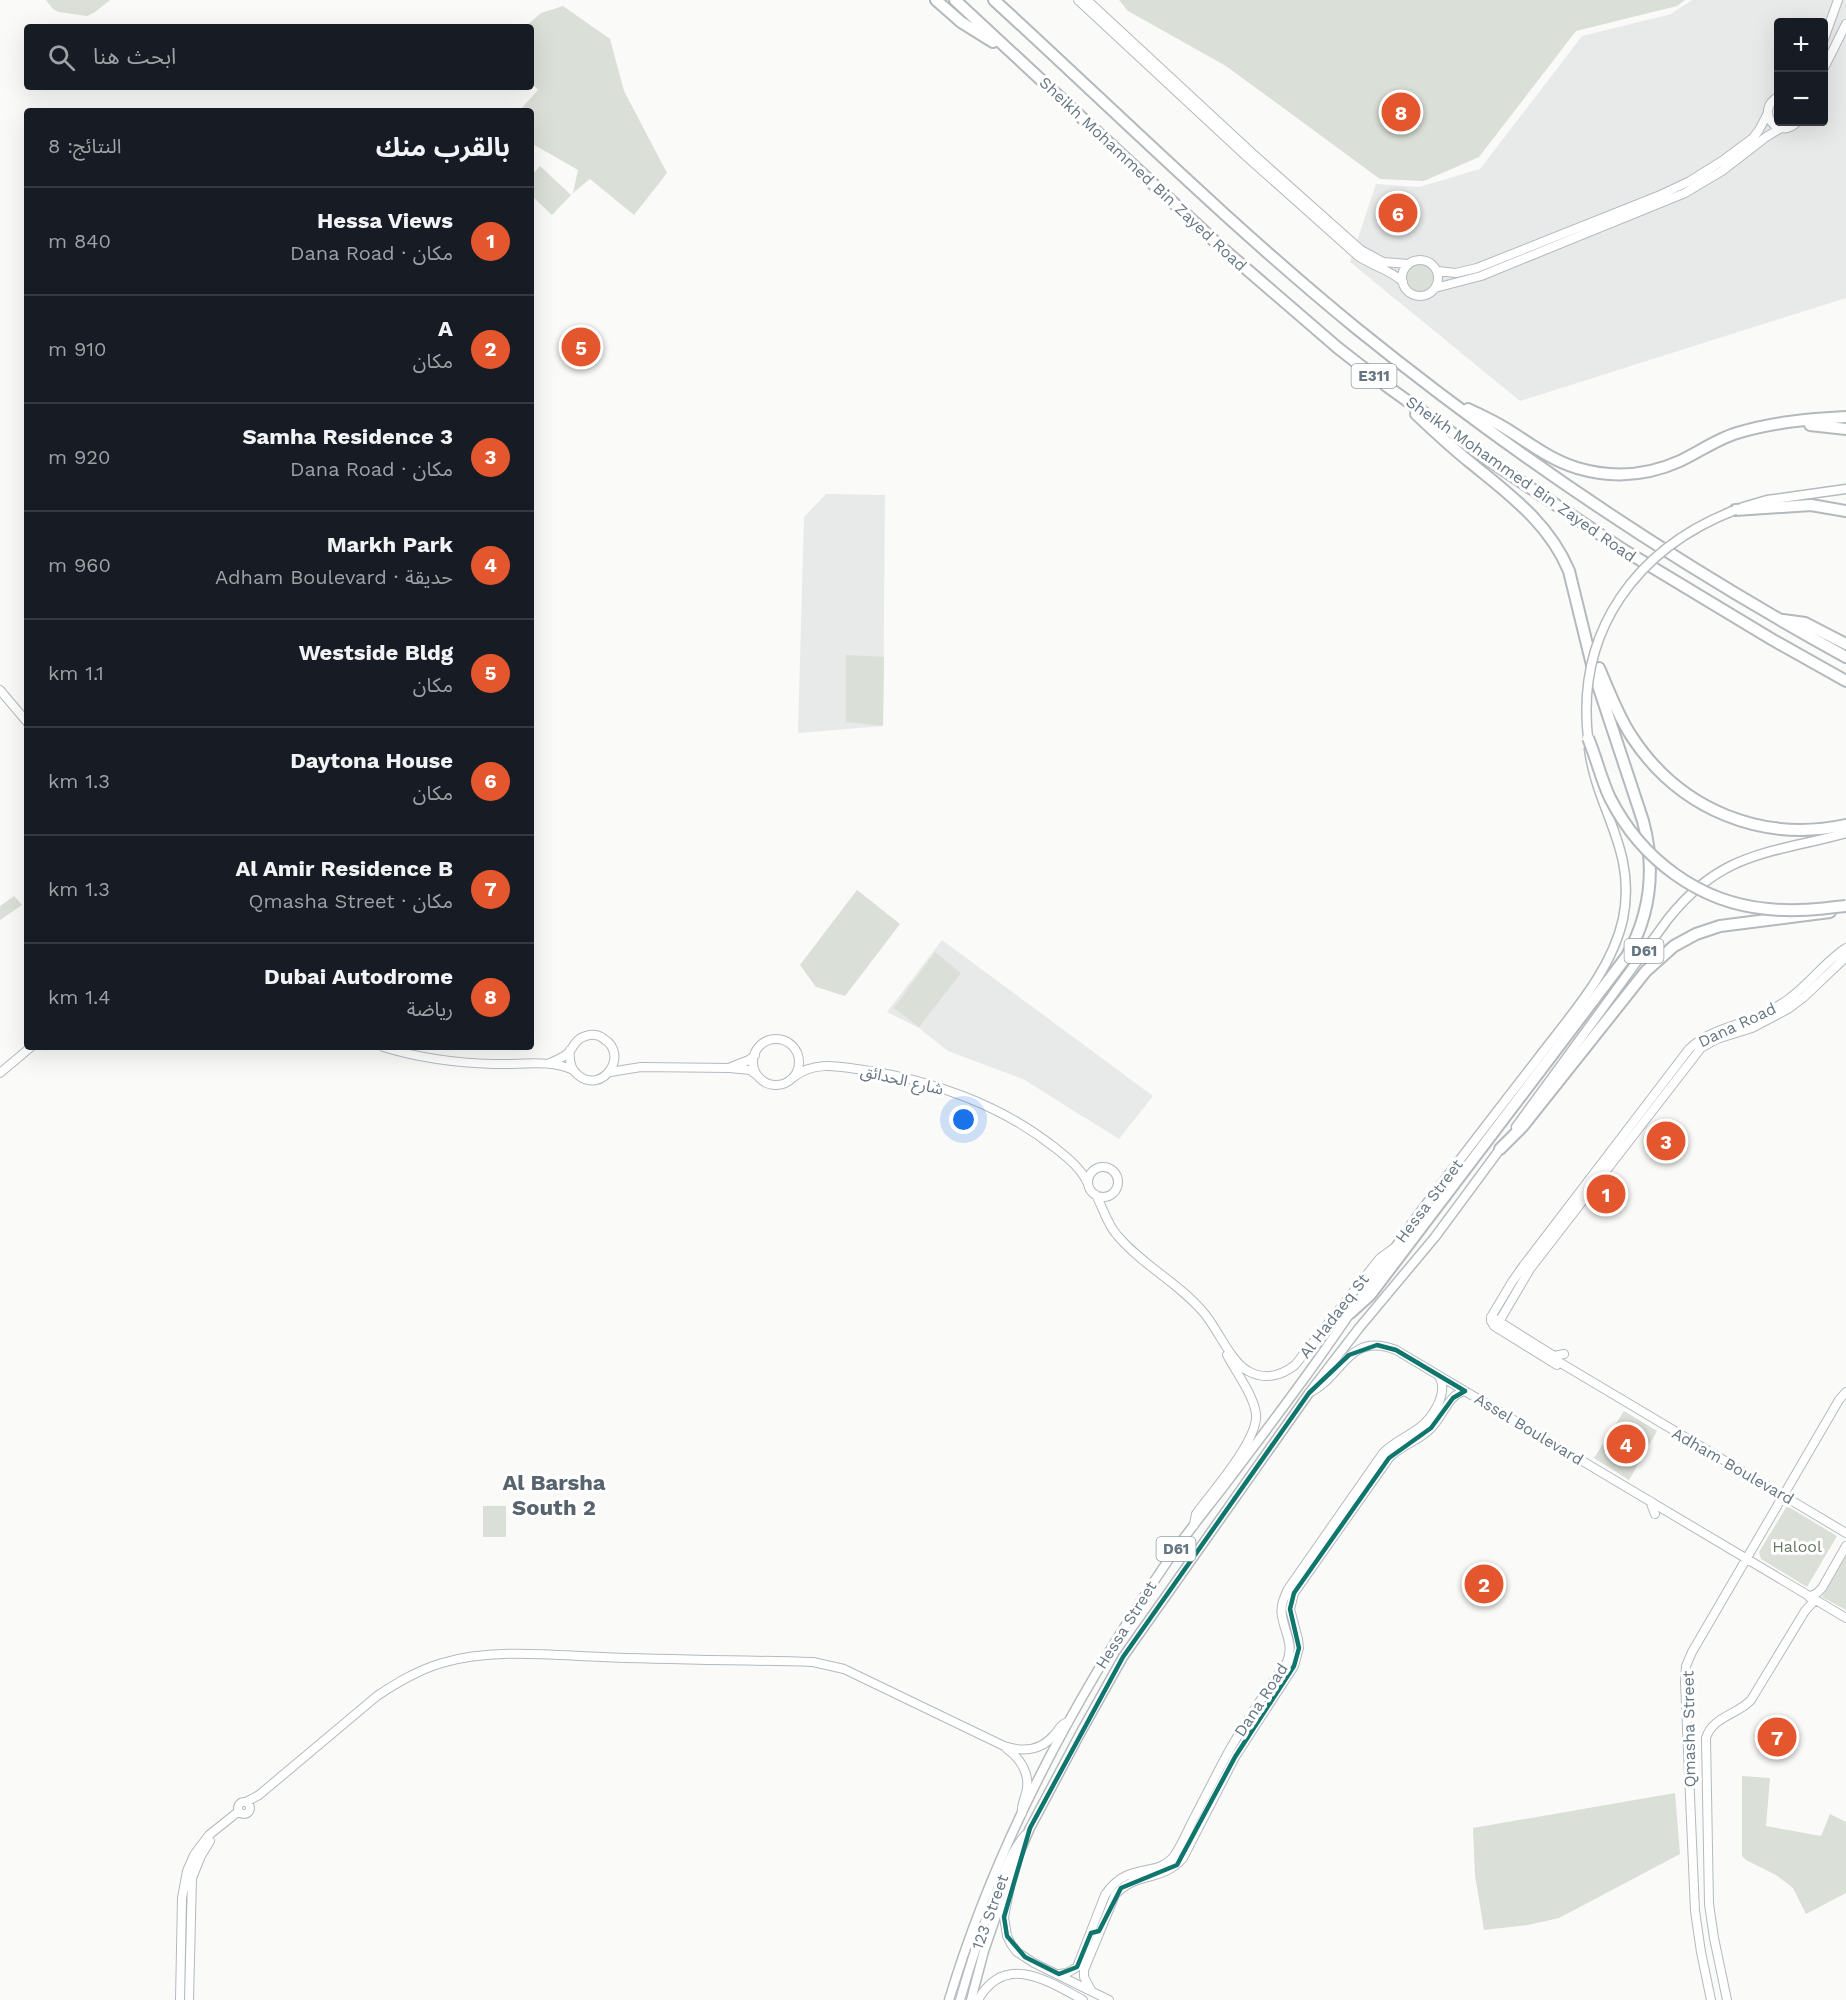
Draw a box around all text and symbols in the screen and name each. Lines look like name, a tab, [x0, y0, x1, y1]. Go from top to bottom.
map controls	[1774, 18, 1828, 126]
button: +	[1774, 18, 1828, 72]
search box	[24, 24, 534, 90]
icon: search	[45, 41, 78, 74]
text: ابحث هنا	[93, 44, 176, 69]
button: −	[1774, 72, 1828, 126]
street label: Sheikh Mohammed Bin Zayed Road	[1036, 73, 1250, 275]
pin: 8	[1382, 90, 1420, 134]
text: بالقرب منك	[376, 132, 510, 162]
text: النتائج: 8	[48, 134, 122, 158]
pin: 6	[1378, 190, 1418, 236]
text: Hessa Views	[317, 208, 453, 233]
text: 840 m	[48, 229, 111, 253]
text: 1	[486, 229, 495, 253]
text: مكان · Dana Road	[290, 241, 453, 265]
text: A	[438, 316, 453, 341]
pin: 5	[562, 324, 600, 370]
text: 910 m	[48, 337, 106, 361]
text: 2	[485, 337, 496, 361]
text: مكان	[413, 349, 453, 373]
road number: E311	[1352, 364, 1396, 388]
street label: Sheikh Mohammed Bin Zayed Road	[1402, 392, 1640, 566]
text: Samha Residence 3	[242, 424, 453, 449]
text: 920 m	[48, 445, 110, 469]
text: 3	[485, 445, 496, 469]
text: مكان · Dana Road	[290, 457, 453, 481]
text: Markh Park	[327, 532, 453, 557]
text: 960 m	[48, 553, 111, 577]
text: 4	[484, 553, 497, 577]
text: حديقة · Adham Boulevard	[215, 565, 453, 589]
text: Westside Bldg	[299, 640, 453, 665]
text: 1.1 km	[48, 661, 104, 685]
text: 5	[485, 661, 496, 685]
text: مكان	[413, 673, 453, 697]
text: Daytona House	[290, 748, 453, 773]
text: 1.3 km	[48, 769, 110, 793]
text: 6	[484, 769, 497, 793]
text: مكان	[413, 781, 453, 805]
text: Al Amir Residence B	[235, 856, 453, 881]
text: 1.3 km	[48, 877, 110, 901]
text: 7	[484, 877, 497, 901]
text: مكان · Qmasha Street	[249, 889, 453, 913]
road number: D61	[1624, 939, 1664, 963]
text: Dubai Autodrome	[264, 964, 453, 989]
text: 1.4 km	[48, 985, 110, 1009]
text: 8	[484, 985, 497, 1009]
text: رياضة	[407, 997, 453, 1021]
street label: Dana Road	[1695, 999, 1779, 1051]
street label: شارع الحدائق	[858, 1061, 945, 1102]
your location	[949, 1105, 978, 1134]
pin: 3	[1646, 1118, 1686, 1164]
street label: Hessa Street	[1391, 1155, 1467, 1247]
pin: 1	[1586, 1172, 1626, 1216]
street label: Al Hadaeq St	[1295, 1270, 1373, 1362]
street label: Assel Boulevard	[1471, 1389, 1587, 1469]
pin: 4	[1606, 1422, 1646, 1466]
street label: Adham Boulevard	[1669, 1423, 1797, 1509]
district label: Al Barsha South 2	[502, 1470, 606, 1520]
road number: D61	[1156, 1537, 1196, 1561]
park label: Halool	[1772, 1537, 1822, 1556]
pin: 2	[1464, 1562, 1504, 1606]
street label: Hessa Street	[1091, 1577, 1161, 1672]
street label: Dana Road	[1230, 1660, 1292, 1740]
street label: Qmasha Street	[1678, 1670, 1700, 1788]
pin: 7	[1758, 1714, 1796, 1760]
street label: 123 Street	[968, 1872, 1012, 1952]

